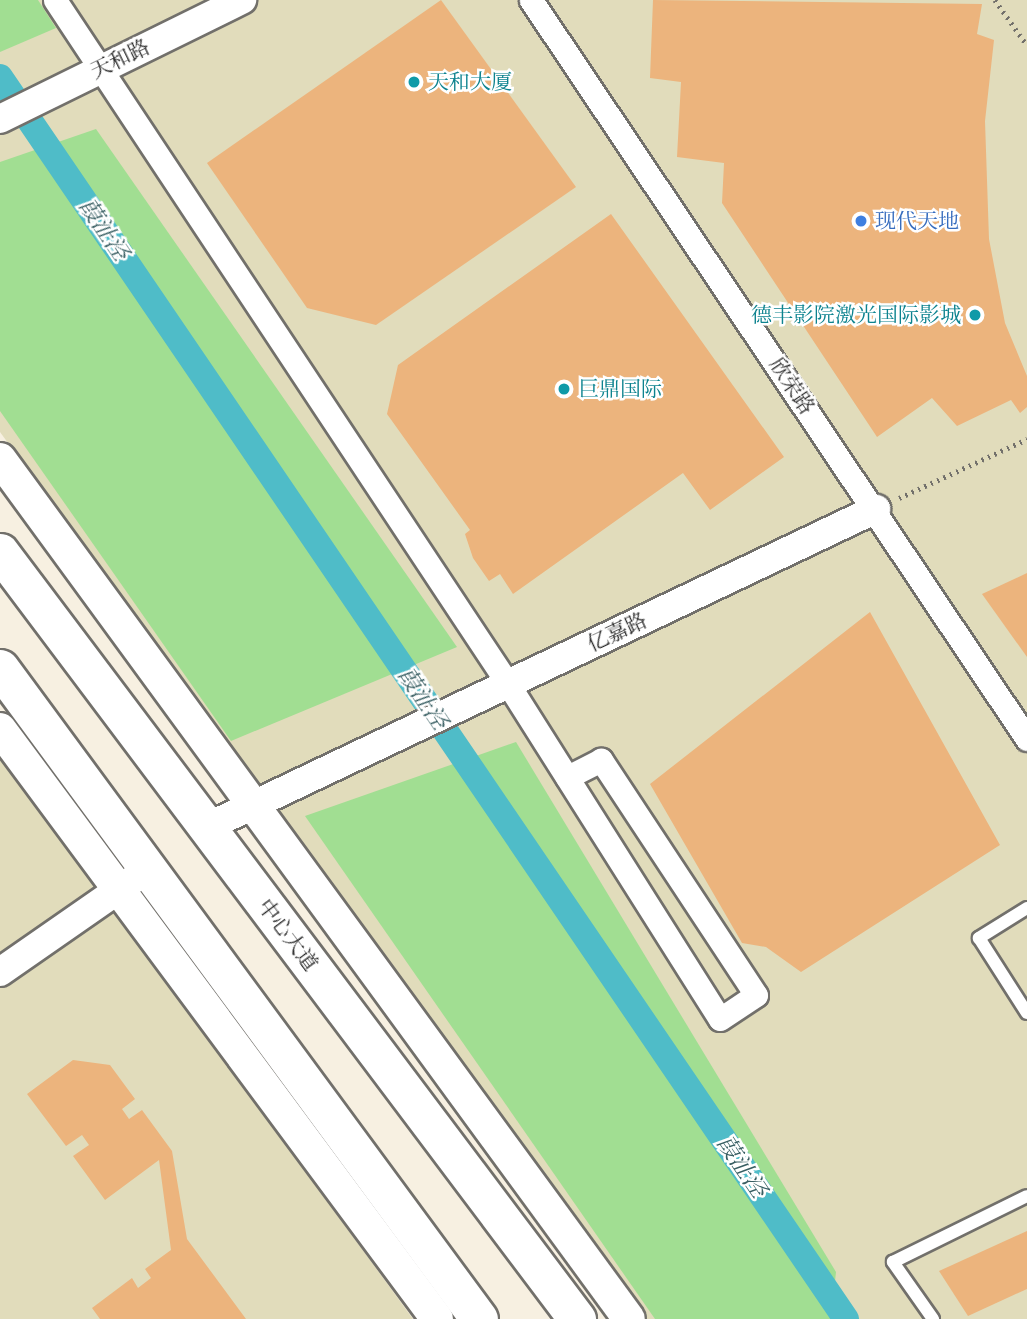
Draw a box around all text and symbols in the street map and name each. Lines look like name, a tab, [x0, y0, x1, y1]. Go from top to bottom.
street label: 天和路	[86, 34, 154, 84]
place label: 天和大厦	[428, 69, 512, 95]
marker: 天和大厦	[406, 74, 422, 90]
water label: 葭沚泾	[73, 193, 135, 265]
place label: 现代天地	[875, 208, 959, 234]
marker: 现代天地	[853, 213, 869, 229]
place label: 德丰影院激光国际影城	[751, 302, 961, 328]
marker: 德丰影院激光国际影城	[967, 307, 983, 323]
street label: 欣荣路	[764, 353, 820, 419]
place label: 巨鼎国际	[578, 376, 662, 402]
marker: 巨鼎国际	[556, 381, 572, 397]
street label: 亿嘉路	[583, 607, 651, 657]
water label: 葭沚泾	[392, 662, 454, 734]
street label: 中心大道	[253, 894, 323, 976]
water label: 葭沚泾	[711, 1130, 773, 1202]

